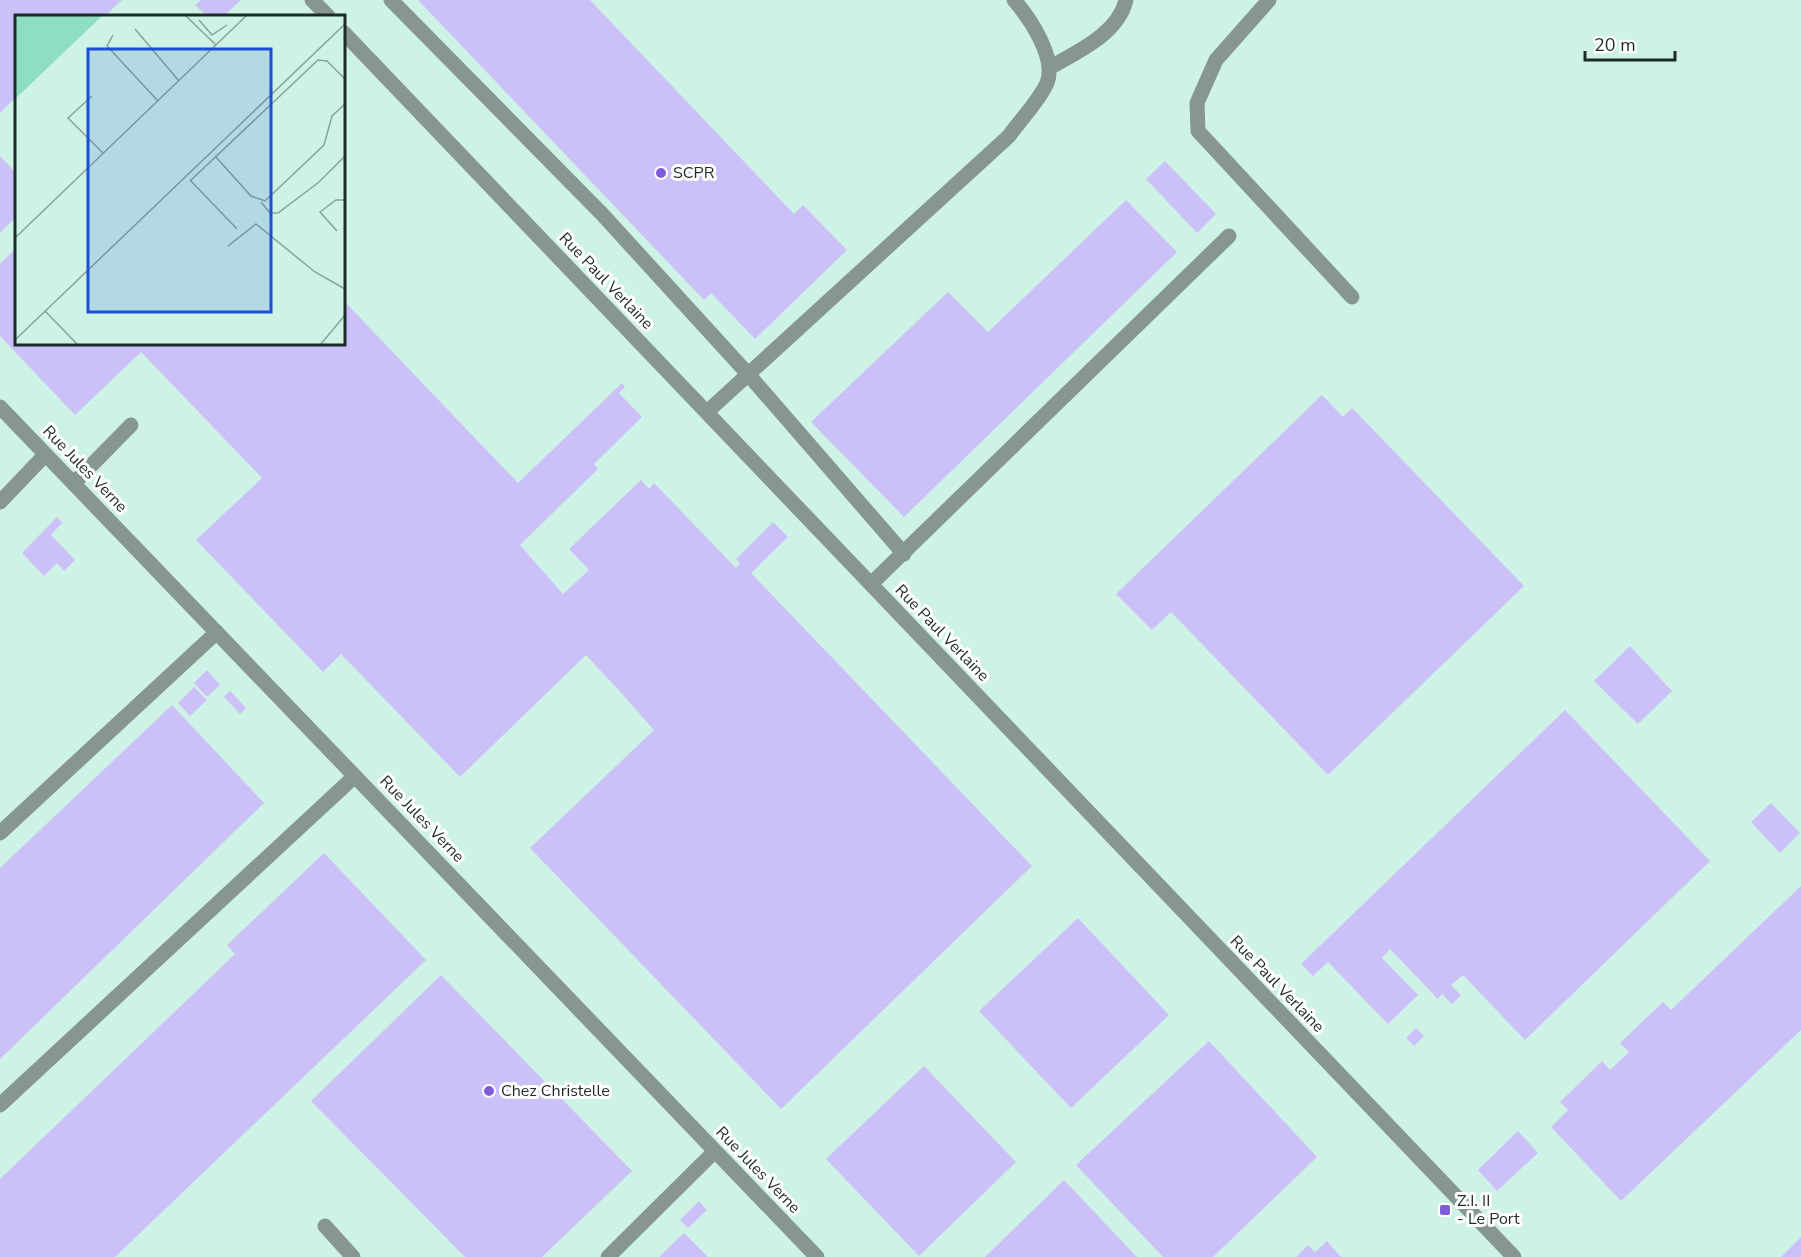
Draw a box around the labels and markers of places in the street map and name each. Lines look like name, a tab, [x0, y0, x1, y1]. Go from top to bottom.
place label: SCPR	[673, 162, 715, 184]
marker: SCPR	[654, 166, 668, 180]
place label: Chez Christelle	[501, 1080, 610, 1102]
marker: Chez Christelle	[482, 1084, 496, 1098]
place label: Z.I. II - Le Port	[1457, 1190, 1520, 1230]
marker: Z.I. II - Le Port	[1438, 1203, 1452, 1217]

